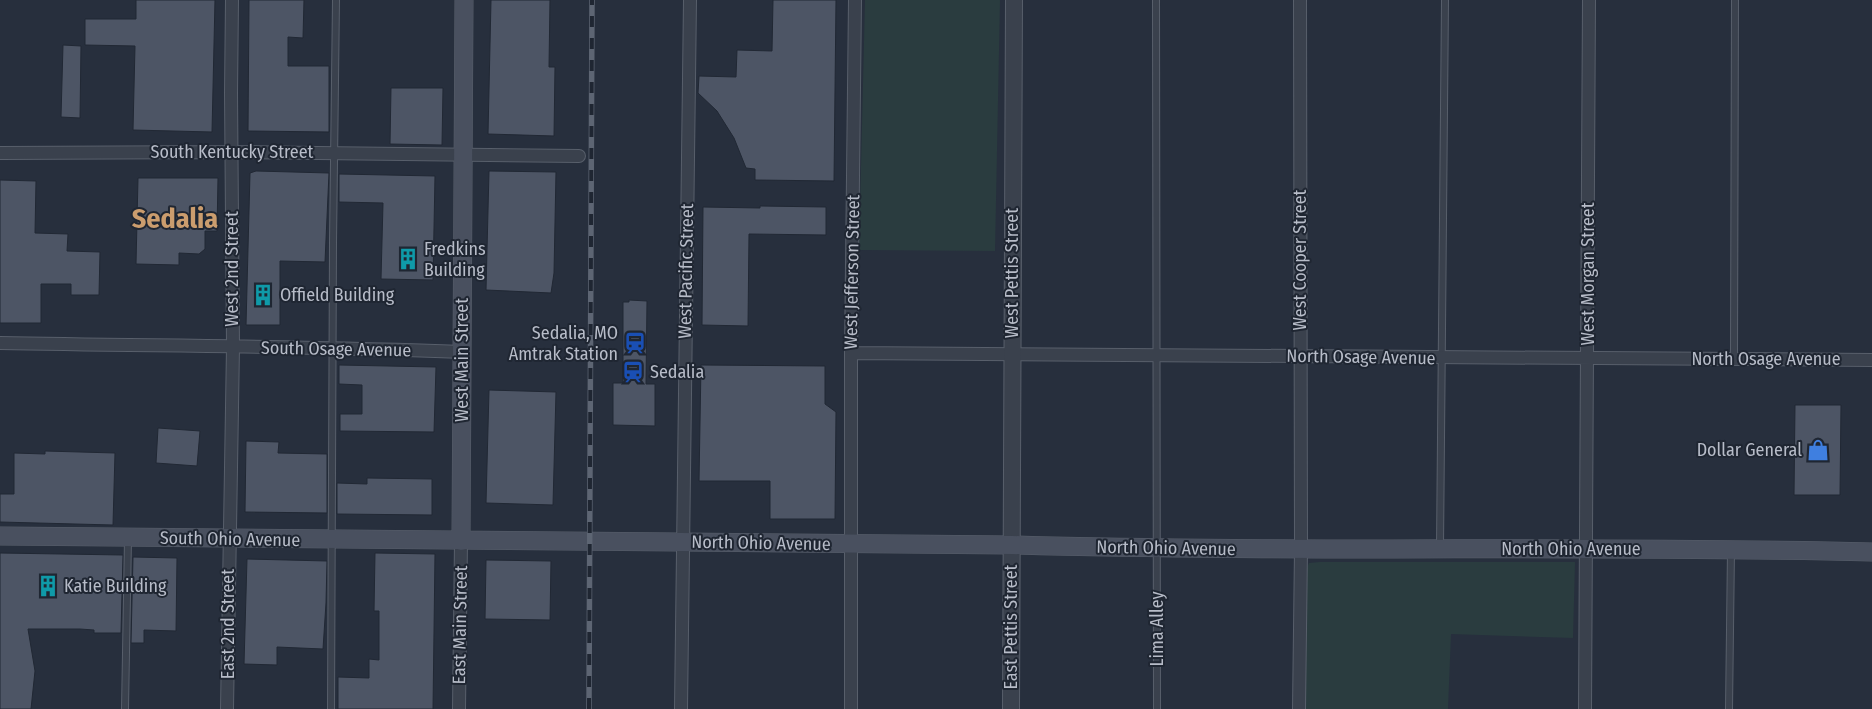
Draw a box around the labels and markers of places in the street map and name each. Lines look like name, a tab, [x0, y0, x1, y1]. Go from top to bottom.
place label: Fredkins Building	[424, 238, 486, 281]
building icon: Fredkins Building	[395, 246, 421, 272]
building icon: Offield Building	[250, 282, 276, 308]
place label: Offield Building	[280, 284, 395, 306]
place label: Sedalia, MO Amtrak Station	[509, 322, 618, 365]
station icon: Sedalia, MO Amtrak Station	[622, 330, 648, 356]
station icon: Sedalia	[620, 359, 646, 385]
place label: Sedalia	[650, 361, 704, 383]
shop icon: Dollar General	[1805, 437, 1831, 463]
place label: Dollar General	[1697, 439, 1802, 461]
building icon: Katie Building	[35, 573, 61, 599]
place label: Katie Building	[64, 575, 167, 597]

